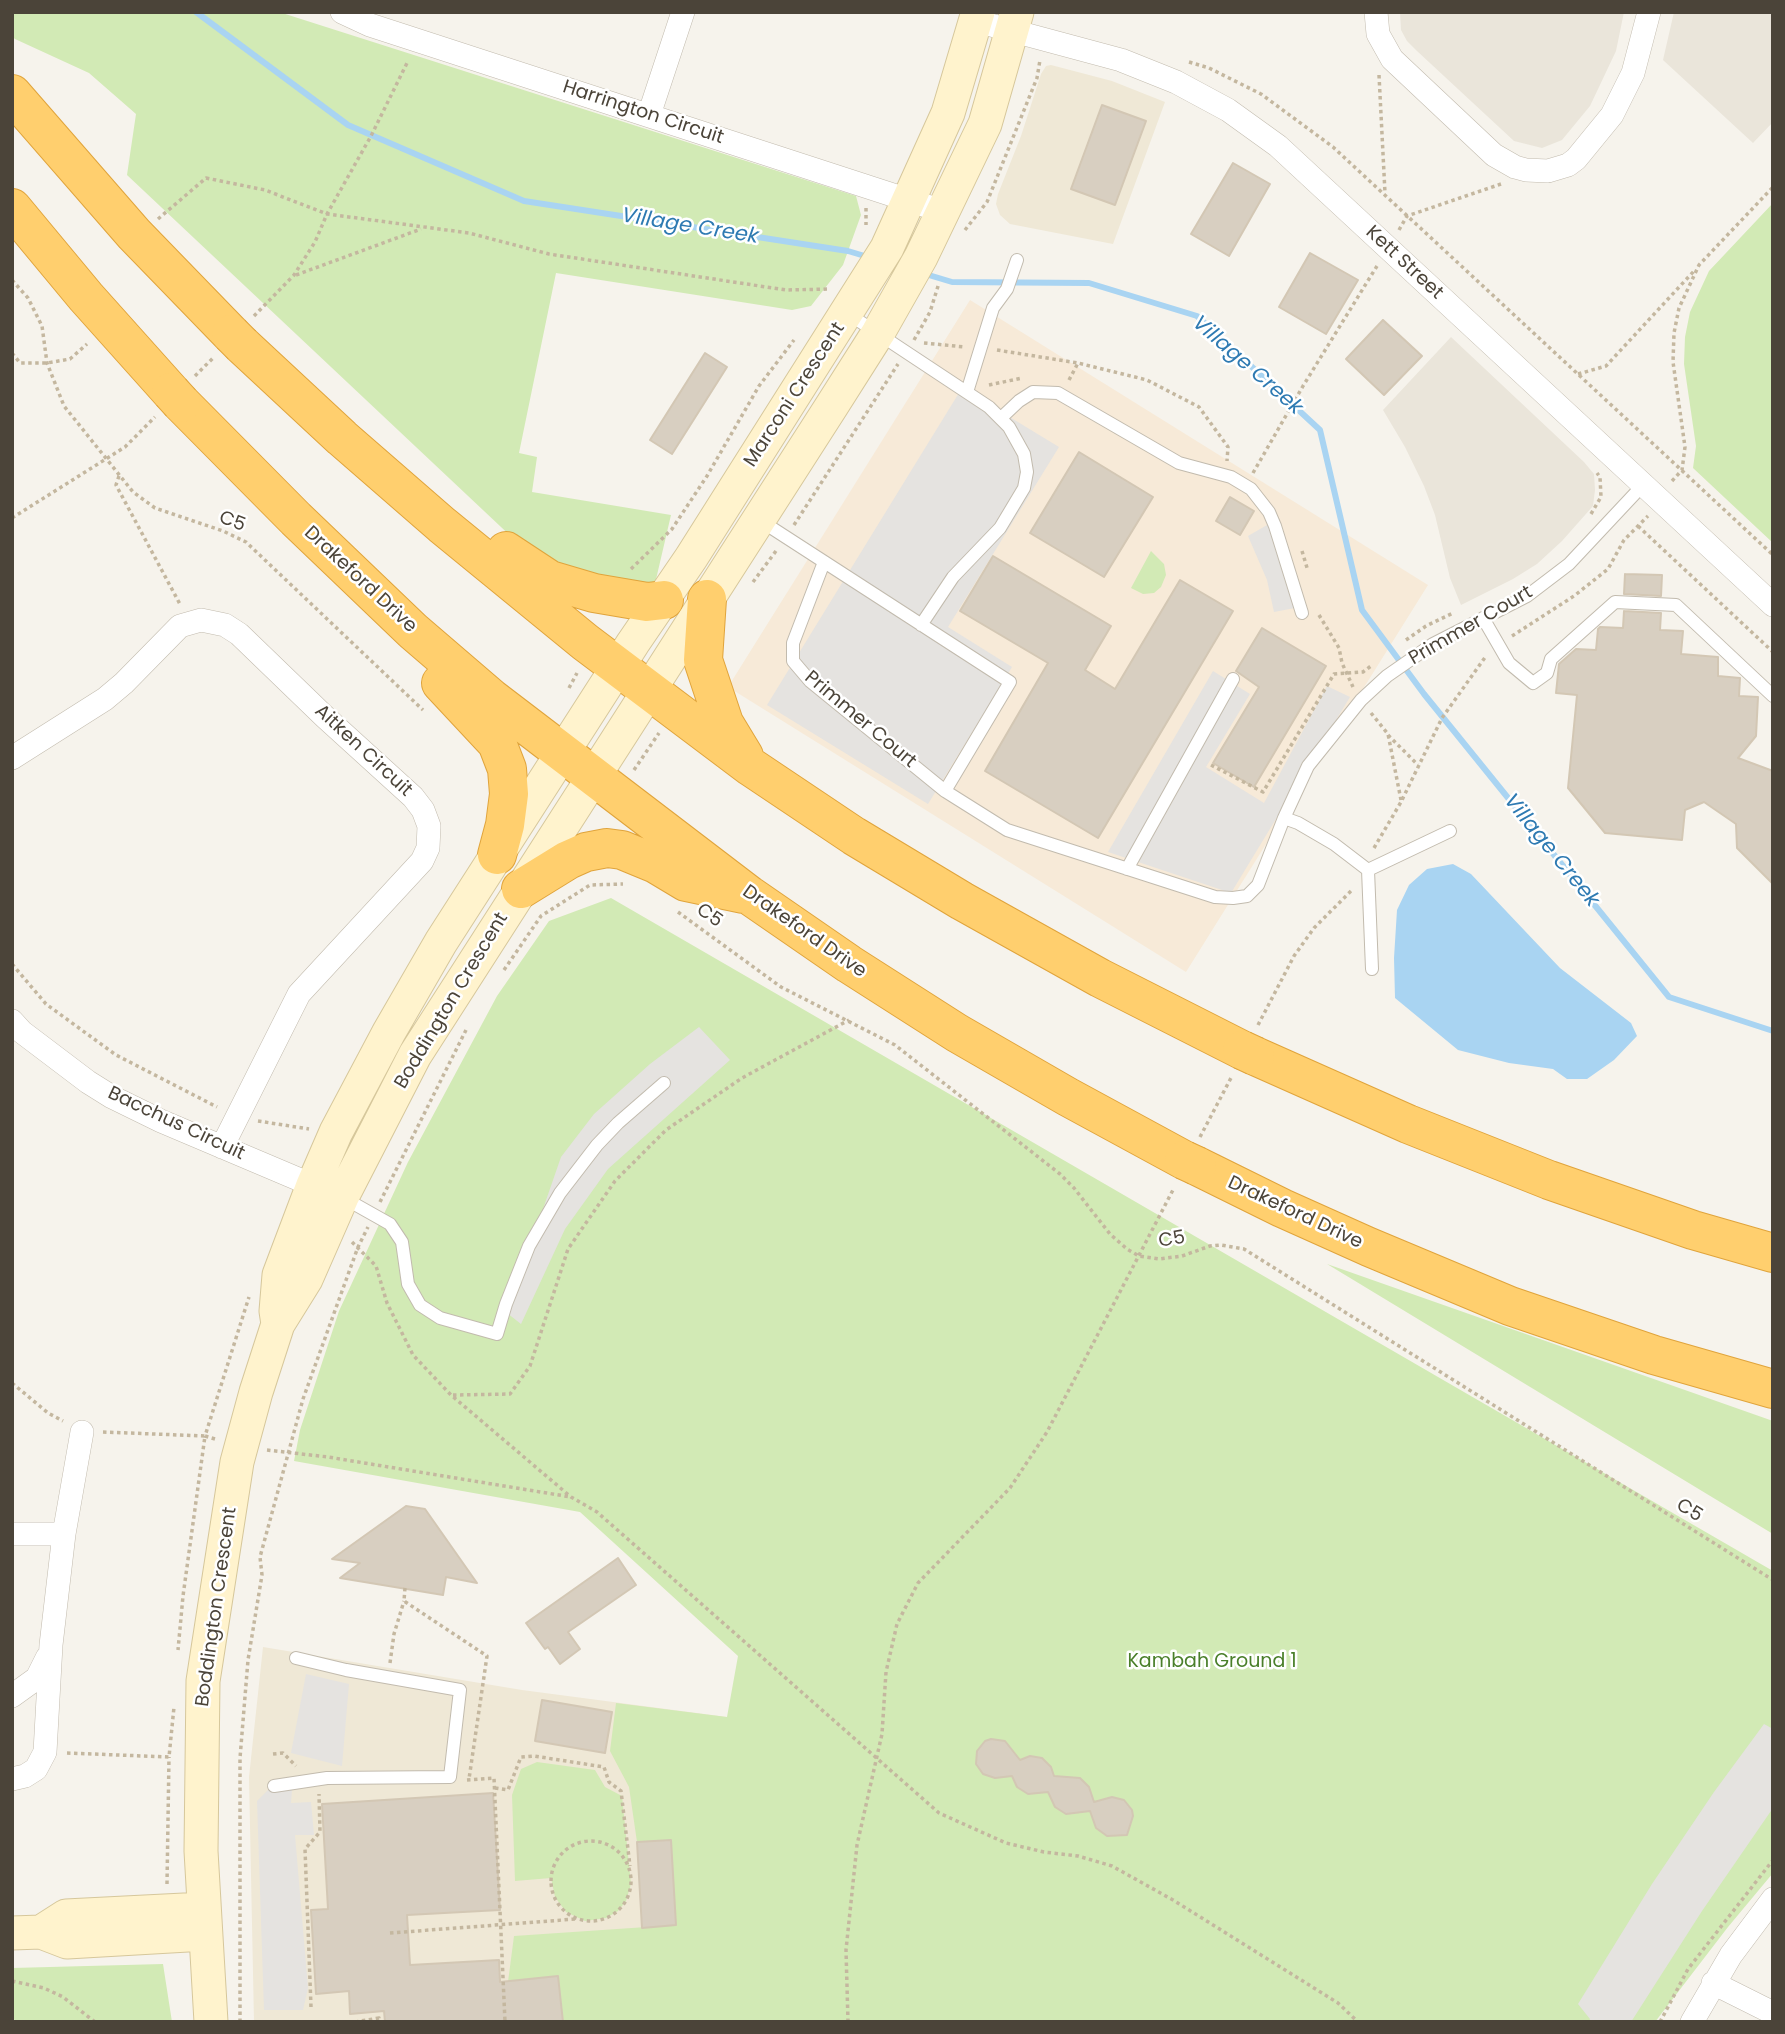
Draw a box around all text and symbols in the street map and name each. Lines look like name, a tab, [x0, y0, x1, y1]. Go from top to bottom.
street label: Harrington Circuit	[560, 76, 726, 150]
water label: Village Creek	[620, 204, 760, 250]
street label: Kett Street	[1360, 221, 1448, 305]
water label: Village Creek	[1187, 311, 1307, 421]
street label: Marconi Crescent	[740, 318, 850, 472]
street label: C5	[215, 507, 249, 537]
street label: Drakeford Drive	[299, 522, 421, 638]
street label: Primmer Court	[1405, 581, 1537, 671]
street label: Primmer Court	[799, 667, 921, 773]
street label: Aitken Circuit	[310, 700, 416, 802]
water label: Village Creek	[1498, 789, 1604, 913]
street label: Drakeford Drive	[738, 881, 870, 983]
street label: C5	[692, 899, 726, 933]
street label: Boddington Crescent	[390, 909, 514, 1093]
street label: Bacchus Circuit	[104, 1082, 248, 1166]
street label: Drakeford Drive	[1224, 1172, 1366, 1254]
street label: C5	[1157, 1227, 1187, 1253]
street label: C5	[1672, 1494, 1706, 1528]
street label: Boddington Crescent	[192, 1506, 242, 1708]
park label: Kambah Ground 1	[1127, 1651, 1297, 1673]

